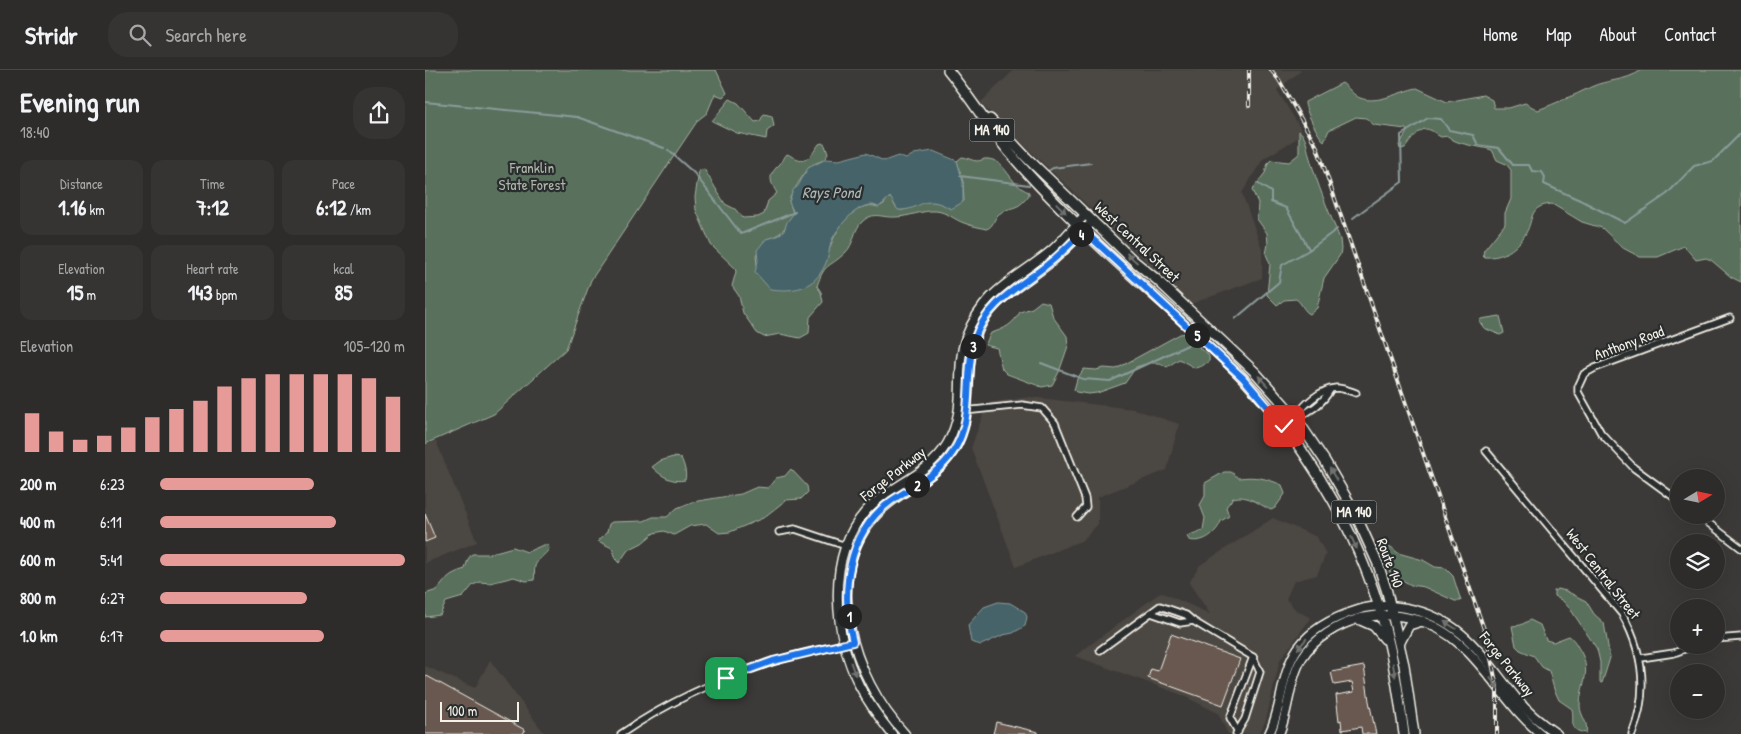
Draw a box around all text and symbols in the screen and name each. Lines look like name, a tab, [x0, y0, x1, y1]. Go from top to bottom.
search box	[108, 12, 458, 57]
text: Stridr	[25, 19, 78, 51]
icon: search	[126, 21, 154, 49]
text: Search here	[166, 22, 247, 48]
text: Home	[1483, 22, 1518, 47]
text: Map	[1546, 22, 1571, 47]
text: About	[1599, 22, 1636, 47]
text: Contact	[1664, 22, 1716, 47]
text: Evening run	[20, 83, 140, 121]
button: share	[353, 87, 405, 139]
road number: MA 140	[969, 118, 1015, 142]
text: 18:40	[20, 121, 50, 143]
park label: Franklin State Forest	[499, 157, 566, 195]
text: Distance	[60, 174, 103, 193]
text: Time	[200, 174, 225, 193]
text: Pace	[332, 174, 355, 193]
water label: Rays Pond	[802, 181, 863, 203]
text: 1.16	[58, 193, 86, 222]
text: 7:12	[196, 193, 229, 222]
text: 6:12	[316, 193, 347, 222]
street label: West Central Street	[1090, 197, 1185, 287]
text: km	[86, 200, 105, 219]
text: /km	[347, 200, 371, 219]
one-way arrow	[1055, 202, 1067, 214]
pin: 4	[1069, 222, 1093, 246]
text: 4	[1079, 225, 1084, 244]
one-way arrow	[1126, 253, 1138, 264]
text: Elevation	[58, 259, 105, 278]
text: Heart rate	[186, 259, 239, 278]
text: kcal	[333, 259, 354, 278]
text: 15	[67, 278, 83, 307]
text: 143	[188, 278, 213, 307]
text: 85	[335, 278, 352, 307]
text: m	[83, 285, 96, 304]
text: bpm	[213, 285, 237, 304]
street label: Anthony Road	[1591, 320, 1667, 365]
pin: 5	[1185, 322, 1209, 348]
text: 5	[1195, 326, 1200, 345]
pin: 3	[961, 334, 985, 358]
text: Elevation	[20, 335, 73, 357]
text: 105–120 m	[344, 335, 405, 357]
text: 3	[970, 337, 977, 356]
one-way arrow	[1257, 376, 1269, 388]
pin	[1263, 405, 1305, 447]
icon: check	[1270, 412, 1298, 440]
street label: Forge Parkway	[855, 441, 930, 506]
one-way arrow	[1328, 468, 1337, 481]
north arrow	[1670, 469, 1725, 524]
map controls	[1670, 469, 1725, 719]
pin: 2	[905, 472, 929, 498]
text: 200 m	[20, 473, 56, 495]
text: 6:23	[100, 473, 125, 495]
text: 2	[914, 476, 921, 495]
road number: MA 140	[1331, 501, 1377, 524]
text: 400 m	[20, 511, 55, 533]
text: 6:11	[100, 511, 122, 533]
street label: West Central Street	[1561, 524, 1646, 624]
button: layers	[1670, 534, 1725, 589]
one-way arrow	[1350, 535, 1359, 550]
street label: Route 140	[1372, 535, 1409, 591]
text: 600 m	[20, 549, 55, 571]
text: 5:41	[100, 549, 122, 571]
text: 800 m	[20, 587, 56, 609]
text: 6:27	[100, 587, 126, 609]
button: +	[1670, 599, 1725, 654]
pin: 1	[837, 604, 861, 628]
text: 1	[847, 607, 852, 626]
one-way arrow	[1444, 620, 1457, 630]
text: 1.0 km	[20, 625, 58, 647]
text: 6:17	[100, 625, 124, 647]
street label: Forge Parkway	[1474, 626, 1540, 701]
one-way arrow	[1297, 637, 1308, 650]
pin	[705, 657, 747, 699]
one-way arrow	[849, 662, 857, 677]
one-way arrow	[1391, 662, 1399, 678]
icon: arrive	[712, 664, 740, 692]
button: −	[1670, 664, 1725, 719]
one-way arrow	[1489, 676, 1499, 690]
scale bar	[440, 699, 519, 722]
text: 100 m	[447, 701, 477, 720]

